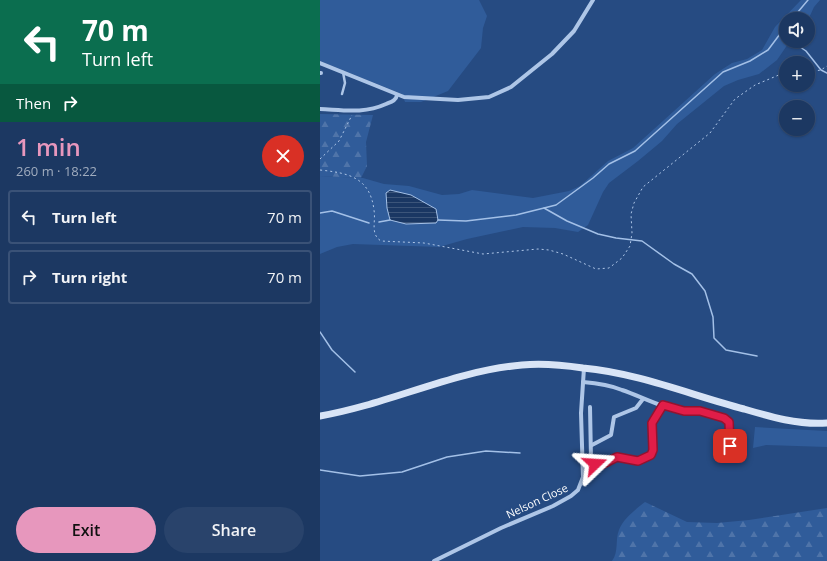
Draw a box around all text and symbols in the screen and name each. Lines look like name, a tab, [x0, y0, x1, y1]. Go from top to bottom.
text: 70 m	[82, 11, 149, 49]
map controls	[779, 12, 815, 136]
button: sound	[779, 12, 815, 48]
icon: left	[16, 16, 68, 68]
text: Turn left	[82, 47, 153, 71]
button: +	[779, 56, 815, 92]
icon: right	[59, 92, 81, 114]
text: Then	[16, 93, 51, 113]
button: −	[779, 100, 815, 136]
text: 1 min	[16, 130, 81, 163]
button: close	[262, 135, 304, 177]
text: 260 m · 18:22	[16, 162, 97, 180]
icon: left	[18, 206, 40, 228]
text: Turn left	[52, 207, 117, 227]
text: 70 m	[267, 207, 302, 227]
icon: right	[18, 266, 40, 288]
text: Turn right	[52, 267, 127, 287]
text: 70 m	[267, 267, 302, 287]
pin	[713, 429, 747, 463]
icon: arrive	[719, 435, 741, 457]
position arrow	[574, 443, 616, 485]
street label: Nelson Close	[504, 480, 570, 521]
button: Exit	[16, 507, 156, 553]
button: Share	[164, 507, 304, 553]

